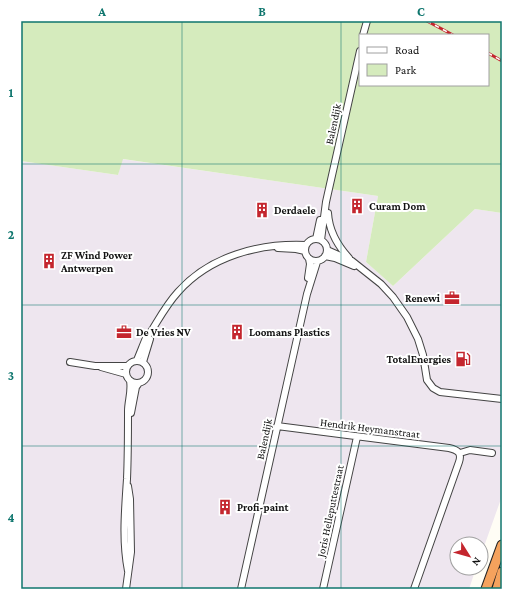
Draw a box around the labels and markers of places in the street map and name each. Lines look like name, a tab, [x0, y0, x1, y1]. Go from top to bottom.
building icon: Curam Dom	[348, 197, 366, 215]
place label: Curam Dom	[369, 200, 426, 212]
building icon: Derdaele	[253, 201, 271, 219]
place label: Derdaele	[274, 204, 316, 216]
place label: ZF Wind Power Antwerpen	[60, 249, 133, 274]
building icon: ZF Wind Power Antwerpen	[40, 252, 58, 270]
office icon: Renewi	[443, 289, 461, 307]
place label: Renewi	[405, 292, 441, 304]
office icon: De Vries NV	[115, 323, 133, 341]
building icon: Loomans Plastics	[228, 323, 246, 341]
place label: De Vries NV	[136, 326, 191, 338]
place label: Loomans Plastics	[249, 326, 330, 338]
fuel station icon: TotalEnergies	[454, 350, 472, 368]
place label: TotalEnergies	[386, 353, 452, 365]
building icon: Profi-paint	[216, 498, 234, 516]
place label: Profi-paint	[237, 501, 289, 513]

